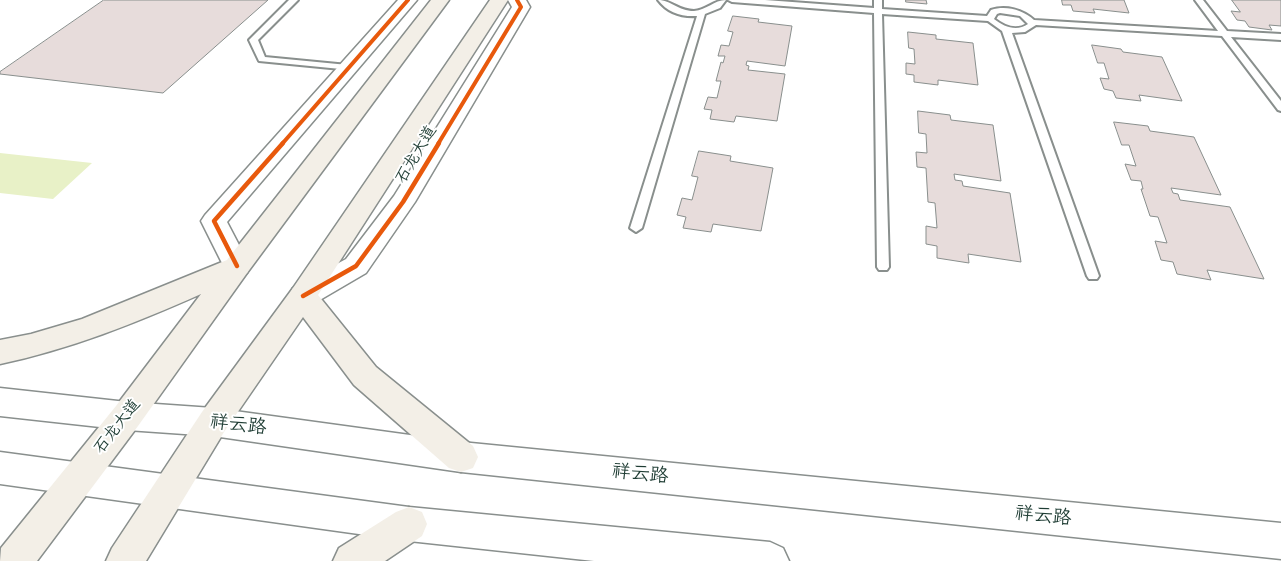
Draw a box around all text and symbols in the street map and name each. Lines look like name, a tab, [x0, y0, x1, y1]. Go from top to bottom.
street label: 石龙大道	[392, 123, 442, 187]
street label: 石龙大道	[91, 396, 145, 458]
street label: 祥云路	[208, 411, 268, 441]
street label: 祥云路	[610, 461, 670, 489]
street label: 祥云路	[1013, 503, 1073, 531]

